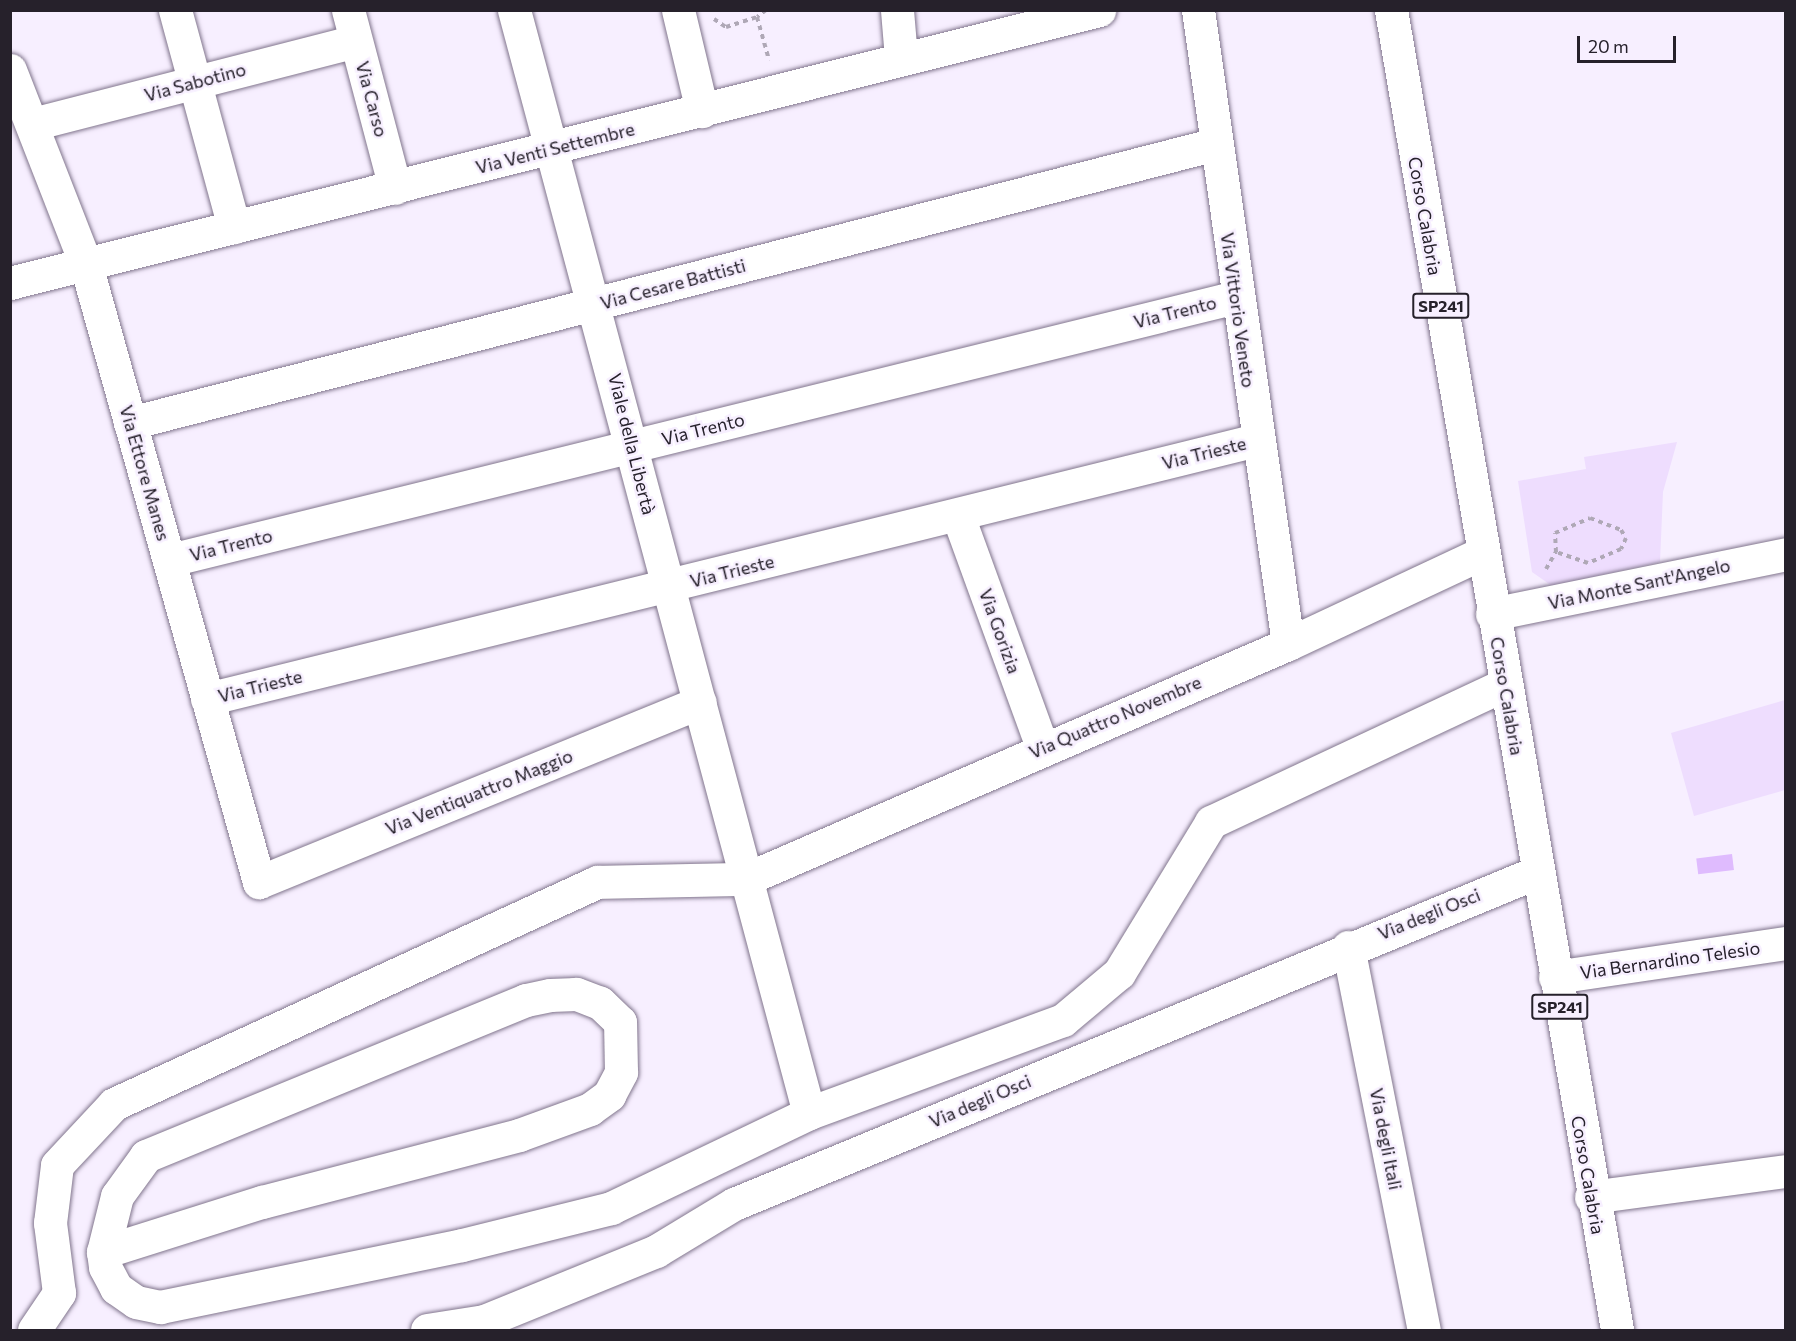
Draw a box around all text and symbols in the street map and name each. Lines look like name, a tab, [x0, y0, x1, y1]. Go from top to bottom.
scale bar	[1580, 24, 1679, 62]
text: 20 m	[1588, 35, 1629, 57]
street label: Via Sabotino	[142, 58, 248, 106]
street label: Via Carso	[352, 59, 392, 139]
street label: Via Venti Settembre	[473, 118, 637, 178]
street label: Corso Calabria	[1404, 155, 1446, 277]
street label: Via Vittorio Veneto	[1216, 231, 1260, 389]
street label: Via Cesare Battisti	[598, 254, 748, 314]
street label: Via Trento	[1131, 291, 1219, 333]
road number: SP241	[1411, 293, 1471, 319]
street label: Viale della Libertà	[604, 371, 660, 517]
street label: Via Ettore Manes	[115, 403, 175, 543]
street label: Via Trento	[659, 408, 747, 450]
street label: Via Trieste	[1160, 432, 1248, 474]
street label: Via Trento	[187, 524, 275, 566]
street label: Via Trieste	[688, 550, 776, 592]
street label: Via Monte Sant'Angelo	[1546, 554, 1732, 614]
street label: Via Gorizia	[975, 586, 1025, 676]
street label: Corso Calabria	[1486, 635, 1528, 757]
street label: Via Trieste	[216, 665, 304, 707]
street label: Via Quattro Novembre	[1026, 671, 1204, 763]
street label: Via Ventiquattro Maggio	[382, 745, 576, 839]
street label: Via degli Osci	[1375, 884, 1483, 944]
street label: Via Bernardino Telesio	[1579, 937, 1761, 983]
road number: SP241	[1530, 994, 1590, 1020]
street label: Via degli Osci	[926, 1070, 1034, 1132]
street label: Via degli Itali	[1366, 1086, 1406, 1192]
street label: Corso Calabria	[1567, 1114, 1609, 1236]

